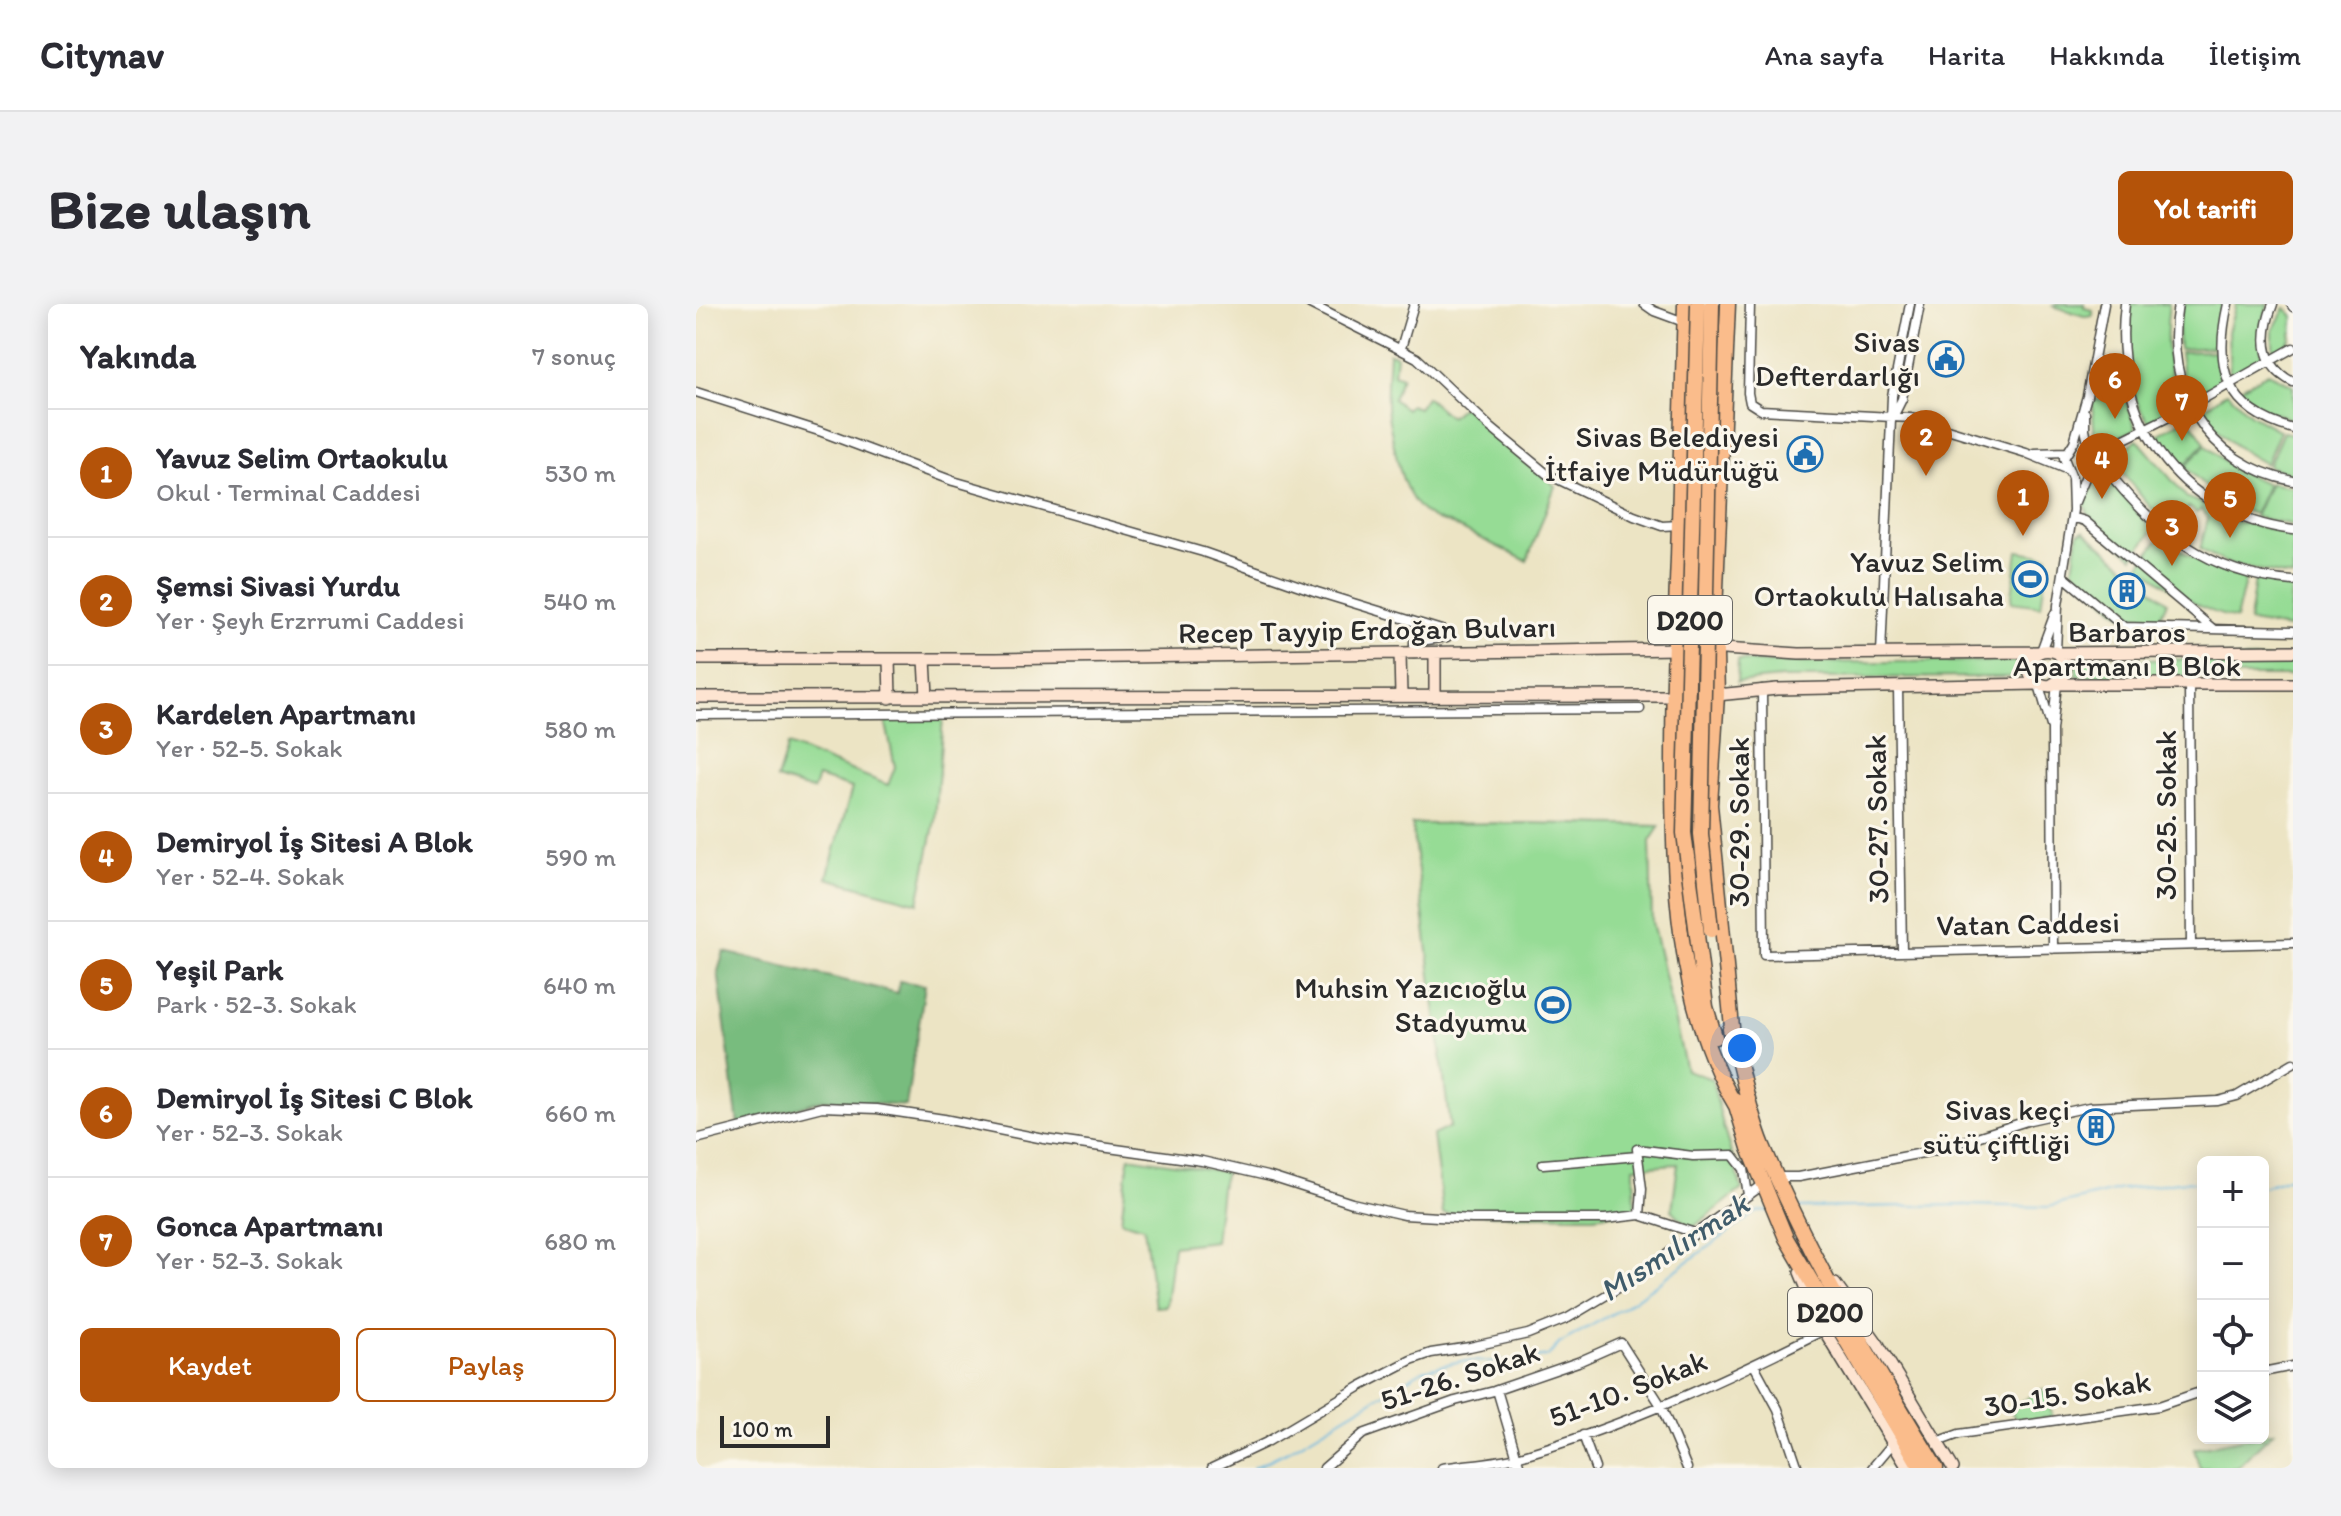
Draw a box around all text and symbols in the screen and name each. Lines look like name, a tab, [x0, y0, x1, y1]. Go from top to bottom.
text: Citynav	[40, 32, 164, 78]
text: Ana sayfa	[1765, 38, 1884, 72]
text: Harita	[1928, 38, 2005, 72]
text: Hakkında	[2049, 38, 2164, 72]
text: İletişim	[2208, 38, 2301, 72]
button: Yol tarifi	[2118, 171, 2293, 245]
text: Bize ulaşın	[48, 175, 311, 242]
place label: Sivas Defterdarlığı	[1755, 323, 1920, 394]
text: Yakında	[80, 336, 196, 377]
text: 7 sonuç	[532, 340, 616, 372]
public building icon: Sivas Defterdarlığı	[1927, 340, 1965, 378]
pin: 6	[2089, 353, 2141, 419]
pin: 7	[2156, 375, 2208, 441]
pin: 2	[1900, 410, 1952, 476]
place label: Sivas Belediyesi İtfaiye Müdürlüğü	[1545, 418, 1779, 489]
pin: 4	[2076, 433, 2128, 499]
public building icon: Sivas Belediyesi İtfaiye Müdürlüğü	[1786, 435, 1824, 473]
text: Yavuz Selim Ortaokulu	[156, 439, 448, 476]
text: 1	[100, 457, 112, 489]
text: 530 m	[544, 457, 616, 489]
pin: 1	[1997, 470, 2049, 536]
pin: 5	[2204, 472, 2256, 538]
text: Okul · Terminal Caddesi	[156, 476, 421, 508]
pin: 3	[2146, 500, 2198, 566]
place label: Yavuz Selim Ortaokulu Halısaha	[1753, 543, 2004, 614]
sports icon: Yavuz Selim Ortaokulu Halısaha	[2011, 560, 2049, 598]
text: Şemsi Sivasi Yurdu	[156, 567, 400, 604]
building icon: Barbaros Apartmanı B Blok	[2108, 572, 2146, 610]
text: 2	[99, 585, 113, 617]
text: 540 m	[543, 585, 616, 617]
road number: D200	[1648, 596, 1732, 644]
text: Yer · Şeyh Erzrrumi Caddesi	[156, 604, 464, 636]
street label: Recep Tayyip Erdoğan Bulvarı	[1178, 608, 1556, 651]
place label: Barbaros Apartmanı B Blok	[2013, 613, 2241, 684]
text: Kardelen Apartmanı	[156, 695, 416, 732]
text: 3	[99, 713, 113, 745]
text: 580 m	[544, 713, 616, 745]
street label: 30-25. Sokak	[2147, 730, 2184, 900]
text: Yer · 52-5. Sokak	[156, 732, 343, 764]
street label: 30-27. Sokak	[1857, 734, 1896, 904]
street label: 30-29. Sokak	[1720, 737, 1757, 907]
text: Demiryol İş Sitesi A Blok	[156, 823, 473, 860]
text: 4	[98, 841, 114, 873]
text: 590 m	[545, 841, 616, 873]
text: Yer · 52-4. Sokak	[156, 860, 345, 892]
street label: Vatan Caddesi	[1936, 903, 2120, 944]
text: Yeşil Park	[156, 951, 283, 988]
text: 5	[99, 969, 113, 1001]
text: 640 m	[543, 969, 616, 1001]
place label: Muhsin Yazıcıoğlu Stadyumu	[1294, 969, 1527, 1040]
sports icon: Muhsin Yazıcıoğlu Stadyumu	[1534, 986, 1572, 1024]
text: Park · 52-3. Sokak	[156, 988, 357, 1020]
your location	[1722, 1028, 1762, 1068]
text: Demiryol İş Sitesi C Blok	[156, 1079, 473, 1116]
place label: Sivas keçi sütü çiftliği	[1923, 1091, 2070, 1162]
text: 6	[99, 1097, 113, 1129]
text: 660 m	[545, 1097, 616, 1129]
building icon: Sivas keçi sütü çiftliği	[2077, 1108, 2115, 1146]
text: Yer · 52-3. Sokak	[156, 1116, 343, 1148]
map controls	[2197, 1156, 2269, 1444]
button: +	[2197, 1156, 2269, 1228]
water label: Mısmılırmak	[1592, 1184, 1757, 1309]
text: Gonca Apartmanı	[156, 1207, 383, 1244]
text: 7	[100, 1225, 112, 1257]
text: 680 m	[544, 1225, 616, 1257]
button: −	[2197, 1228, 2269, 1300]
text: Yer · 52-3. Sokak	[156, 1244, 343, 1276]
road number: D200	[1788, 1288, 1872, 1336]
button: locate	[2197, 1300, 2269, 1372]
button: Kaydet	[80, 1328, 340, 1402]
button: Paylaş	[356, 1328, 616, 1402]
street label: 51-26. Sokak	[1376, 1332, 1544, 1419]
street label: 51-10. Sokak	[1544, 1342, 1712, 1436]
street label: 30-15. Sokak	[1981, 1362, 2153, 1425]
button: layers	[2197, 1372, 2269, 1444]
scale bar	[720, 1412, 830, 1448]
text: 100 m	[732, 1416, 793, 1443]

